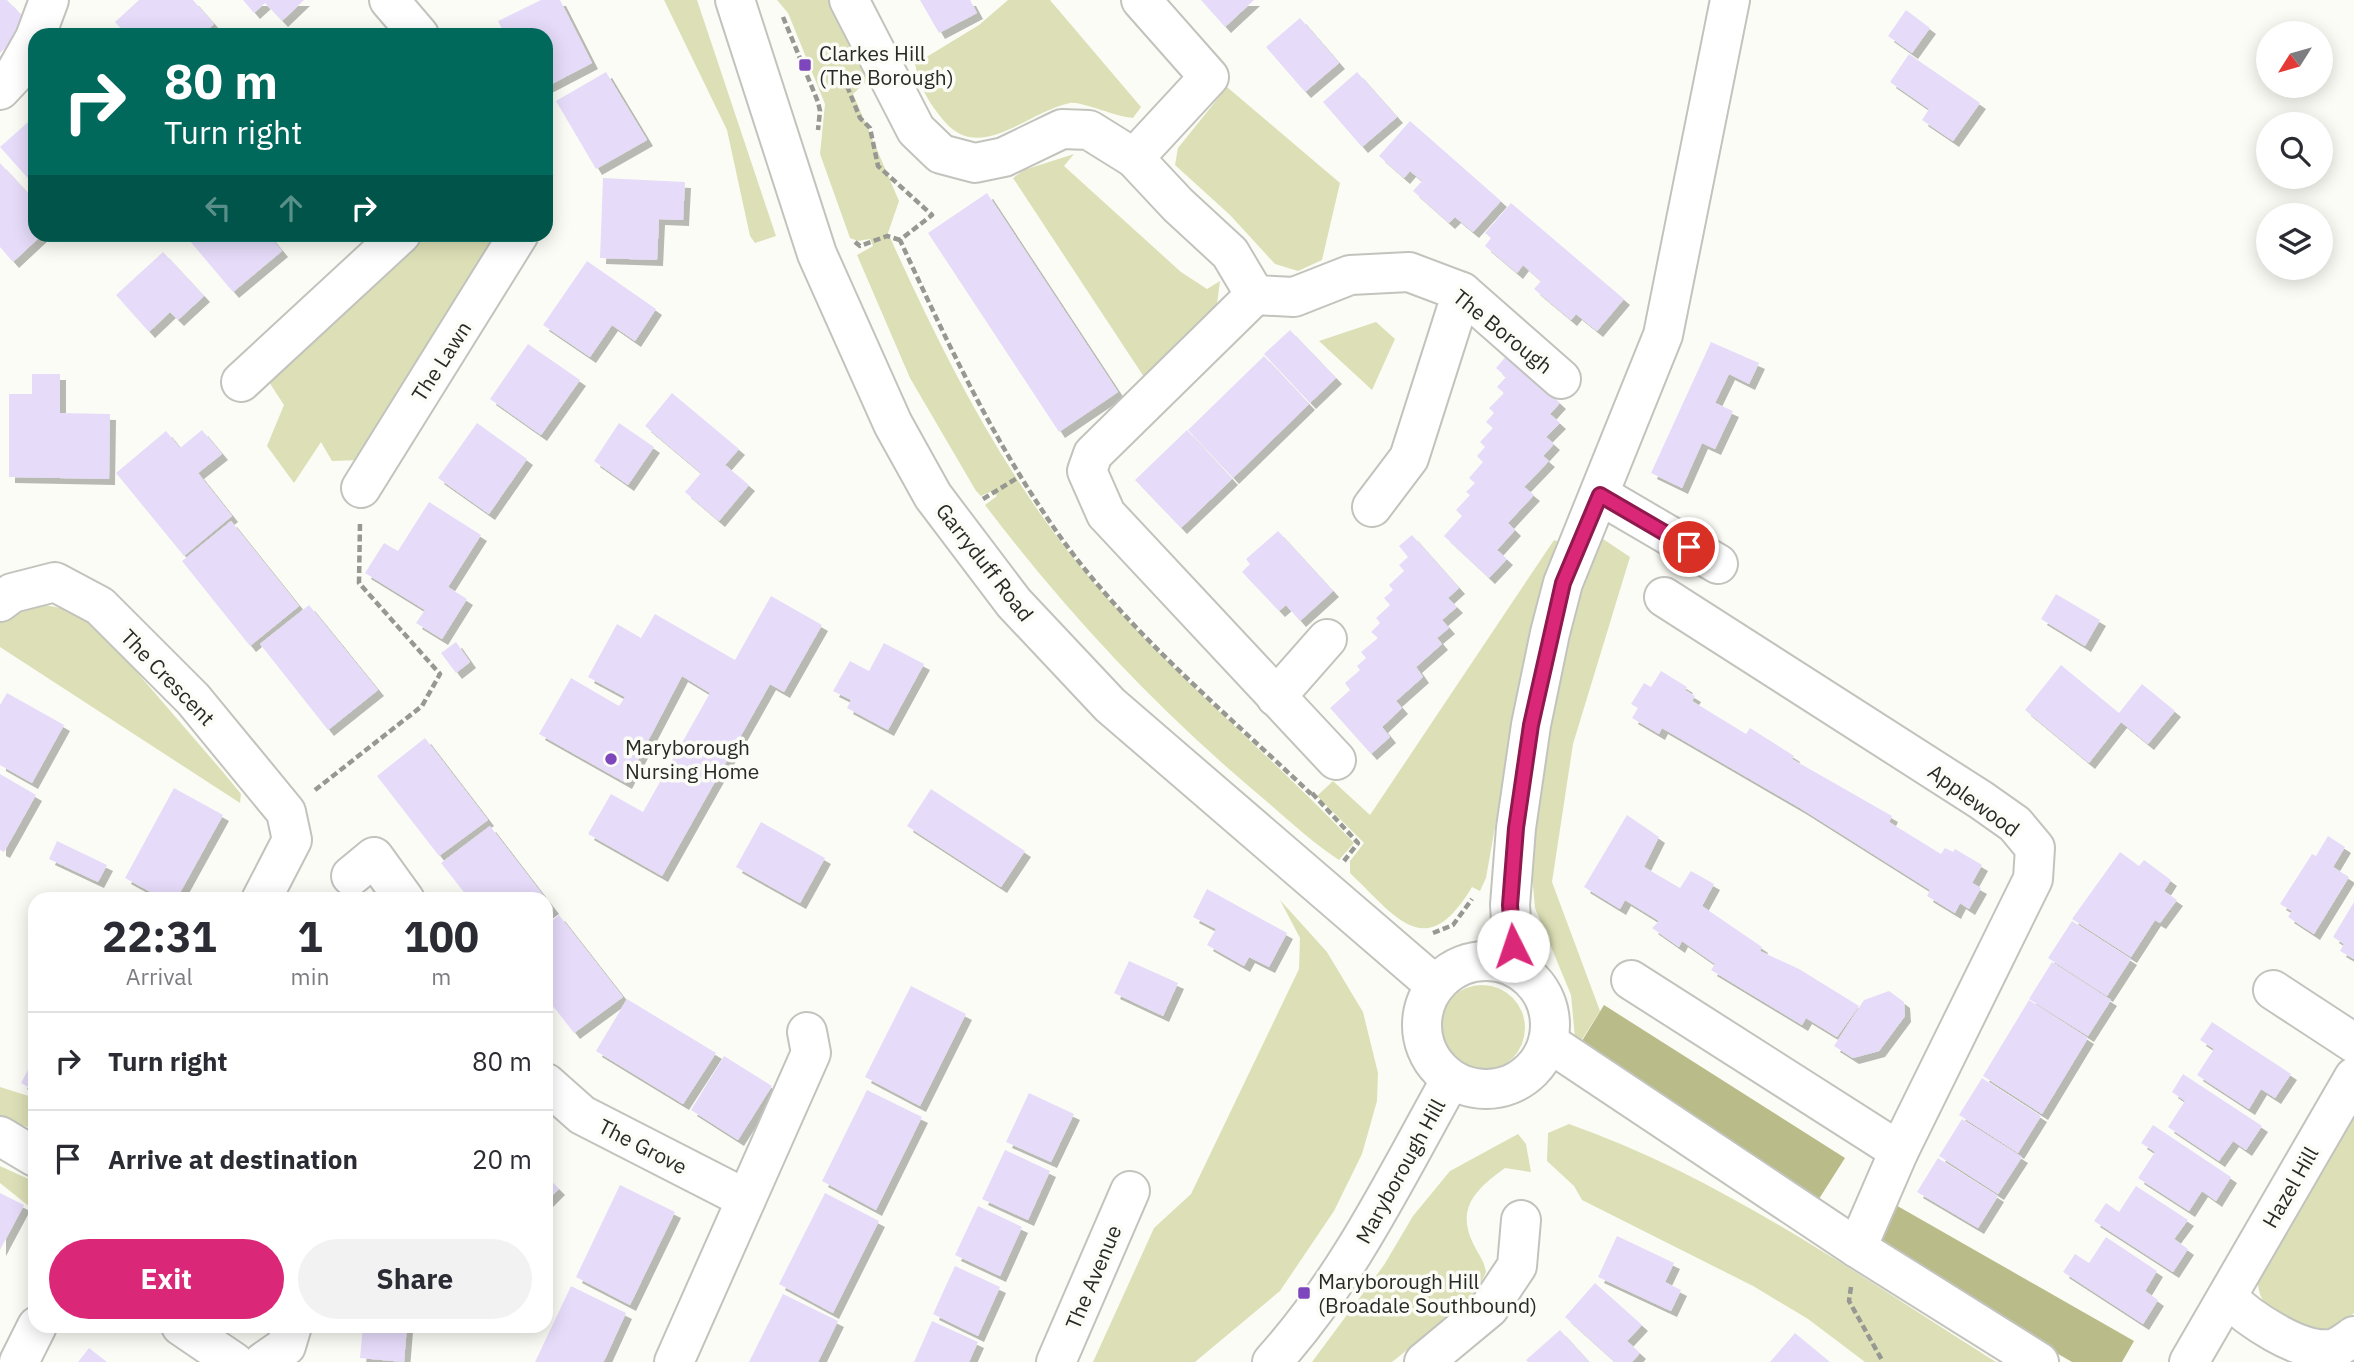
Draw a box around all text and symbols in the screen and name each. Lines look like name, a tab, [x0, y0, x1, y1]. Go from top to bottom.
north arrow	[2256, 21, 2333, 98]
map controls	[2256, 21, 2333, 280]
place label: Clarkes Hill (The Borough)	[819, 39, 954, 91]
text: 80 m	[164, 49, 278, 112]
icon: right	[49, 56, 140, 147]
marker: Clarkes Hill (The Borough)	[797, 57, 813, 73]
text: Turn right	[164, 111, 302, 153]
button: search	[2256, 112, 2333, 189]
icon: left	[199, 189, 237, 227]
icon: ahead	[272, 189, 310, 227]
icon: right	[345, 189, 383, 227]
button: layers	[2256, 203, 2333, 280]
street label: The Borough	[1447, 282, 1559, 380]
street label: The Lawn	[405, 316, 477, 406]
street label: Garryduff Road	[930, 497, 1040, 627]
pin	[1659, 517, 1719, 577]
icon: arrive	[1670, 528, 1708, 566]
street label: The Crescent	[115, 623, 221, 731]
place label: Maryborough Nursing Home	[625, 733, 759, 785]
marker: Maryborough Nursing Home	[603, 751, 619, 767]
street label: Applewood	[1923, 757, 2025, 843]
text: 22:31	[102, 909, 217, 964]
text: 1	[297, 909, 323, 964]
text: 100	[403, 909, 479, 964]
position arrow	[1476, 909, 1550, 983]
text: Arrival	[126, 961, 193, 991]
text: min	[291, 961, 329, 991]
text: m	[431, 961, 451, 991]
icon: right	[49, 1042, 87, 1080]
text: Turn right	[108, 1044, 227, 1078]
text: 80 m	[472, 1044, 532, 1078]
street label: Maryborough Hill	[1349, 1093, 1451, 1248]
street label: The Grove	[594, 1112, 692, 1180]
icon: arrive	[49, 1140, 87, 1178]
street label: Hazel Hill	[2256, 1141, 2325, 1233]
text: Arrive at destination	[108, 1142, 358, 1176]
text: 20 m	[472, 1142, 532, 1176]
street label: The Avenue	[1059, 1221, 1127, 1333]
button: Exit	[49, 1239, 284, 1319]
button: Share	[298, 1239, 532, 1319]
place label: Maryborough Hill (Broadale Southbound)	[1318, 1267, 1537, 1319]
marker: Maryborough Hill (Broadale Southbound)	[1296, 1285, 1312, 1301]

